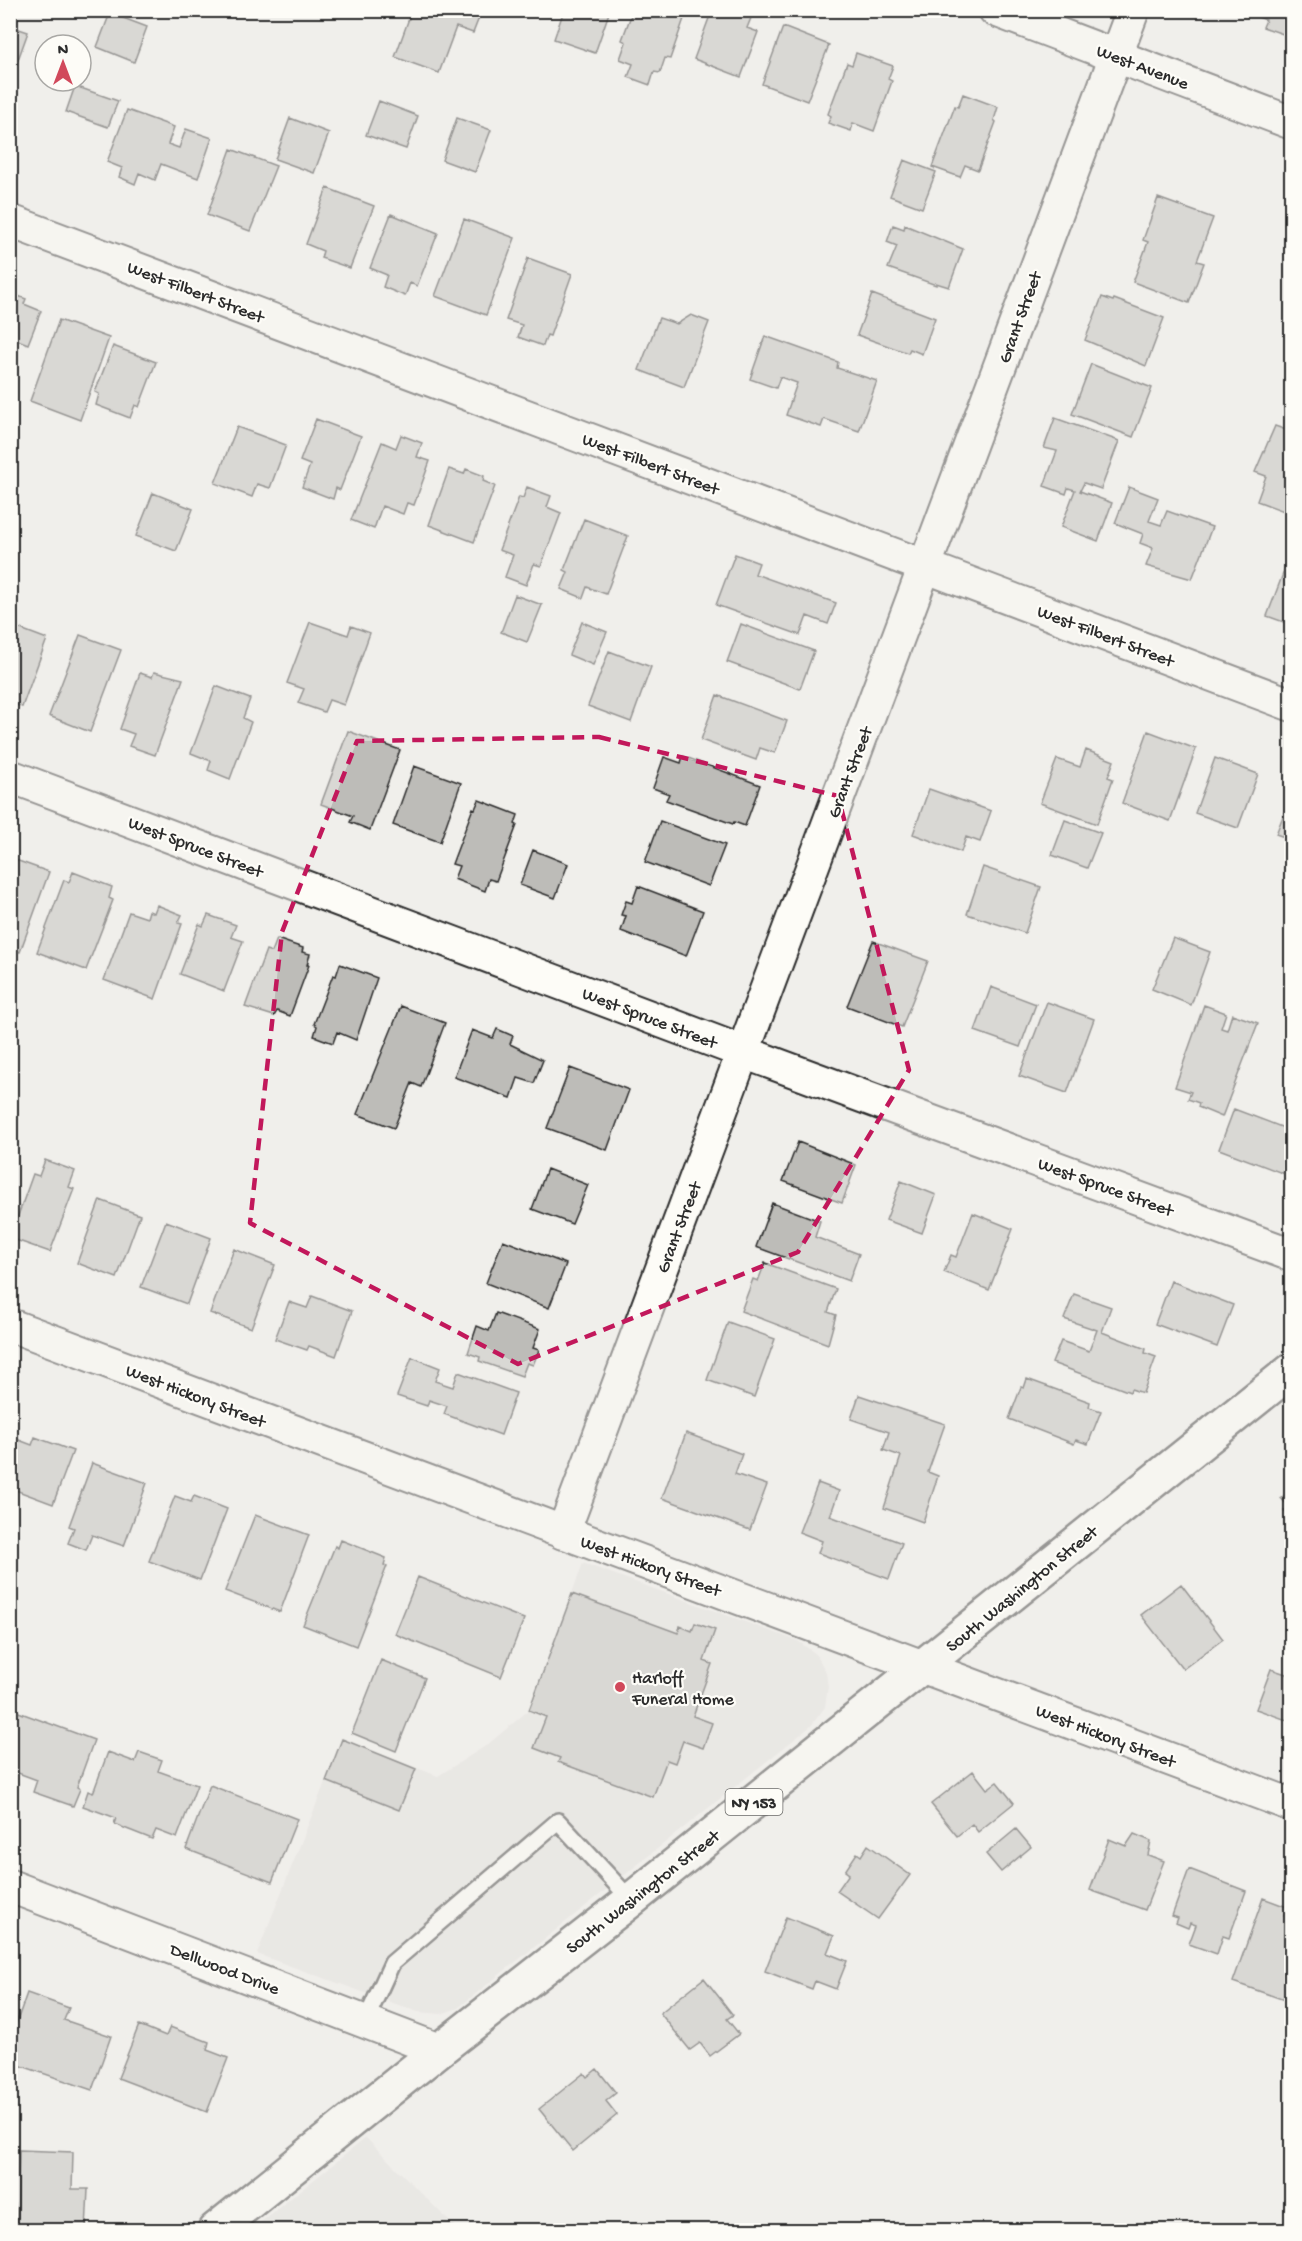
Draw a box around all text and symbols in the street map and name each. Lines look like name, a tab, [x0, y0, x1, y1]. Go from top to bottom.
north arrow	[33, 33, 93, 93]
street label: West Avenue	[1093, 41, 1192, 96]
text: N	[58, 42, 69, 61]
street label: West Filbert Street	[124, 258, 268, 330]
street label: Grant Street	[995, 268, 1048, 367]
street label: West Filbert Street	[579, 430, 723, 502]
street label: West Filbert Street	[1034, 602, 1178, 674]
street label: Grant Street	[824, 723, 879, 821]
street label: West Spruce Street	[125, 813, 267, 884]
street label: West Spruce Street	[579, 984, 721, 1055]
street label: West Spruce Street	[1035, 1154, 1177, 1223]
street label: Grant Street	[653, 1178, 708, 1276]
street label: West Hickory Street	[122, 1361, 269, 1434]
street label: South Washington Street	[942, 1521, 1104, 1658]
street label: West Hickory Street	[577, 1532, 725, 1603]
place label: Harloff Funeral Home	[631, 1669, 734, 1711]
marker: Harloff Funeral Home	[613, 1680, 627, 1694]
street label: West Hickory Street	[1032, 1701, 1179, 1774]
road number: NY 153	[726, 1789, 783, 1815]
street label: South Washington Street	[563, 1825, 726, 1959]
street label: Dellwood Drive	[165, 1939, 282, 2001]

